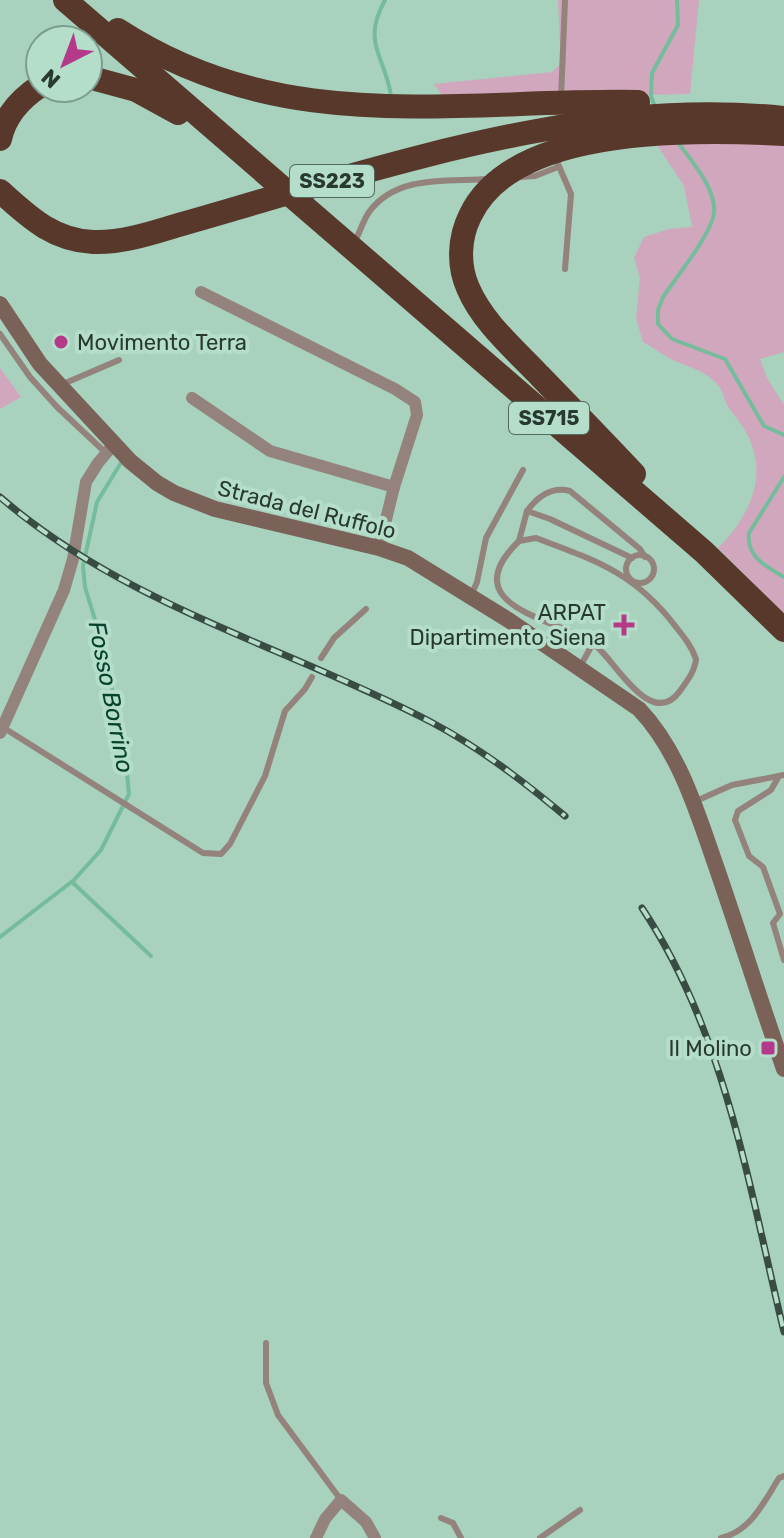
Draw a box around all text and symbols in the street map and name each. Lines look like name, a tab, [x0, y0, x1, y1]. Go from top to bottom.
north arrow	[24, 24, 104, 104]
text: N	[36, 63, 66, 94]
road number: SS223	[290, 165, 374, 197]
place label: Movimento Terra	[77, 329, 247, 356]
marker: Movimento Terra	[52, 333, 70, 351]
road number: SS715	[509, 402, 589, 434]
street label: Strada del Ruffolo	[215, 474, 399, 545]
place label: ARPAT Dipartimento Siena	[410, 599, 606, 651]
marker: ARPAT Dipartimento Siena	[613, 614, 635, 636]
water label: Fosso Borrino	[83, 619, 139, 775]
place label: Il Molino	[669, 1035, 752, 1062]
marker: Il Molino	[759, 1039, 777, 1057]

